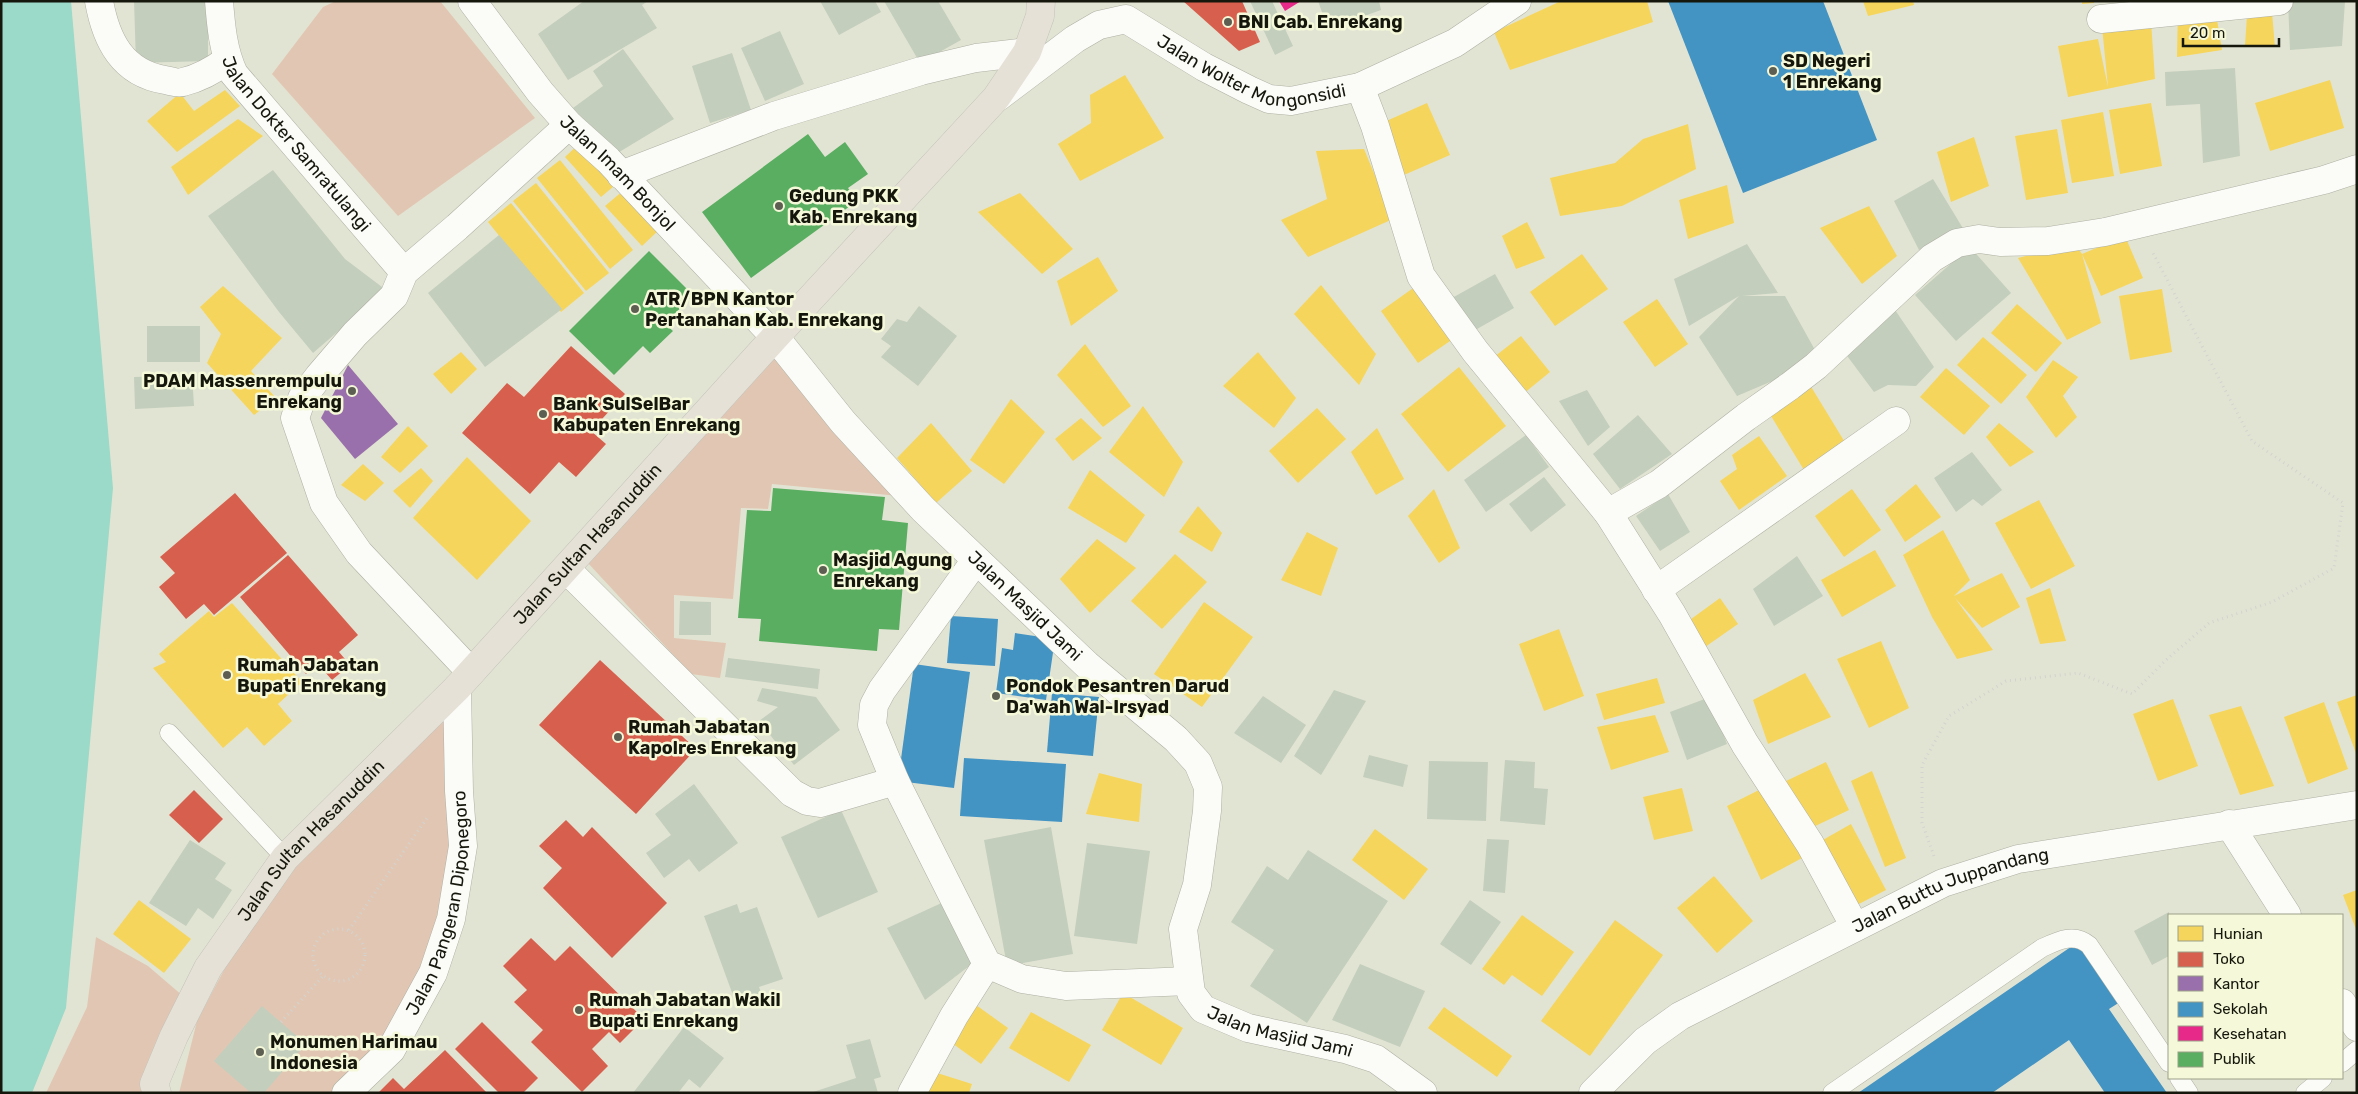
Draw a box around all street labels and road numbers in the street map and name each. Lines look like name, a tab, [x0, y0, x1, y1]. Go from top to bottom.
street label: Jalan Wolter Mongonsidi	[1153, 30, 1348, 113]
street label: Jalan Dokter Samratulangi	[217, 53, 376, 236]
street label: Jalan Imam Bonjol	[555, 111, 680, 236]
street label: Jalan Sultan Hasanuddin	[509, 459, 666, 629]
street label: Jalan Masjid Jami	[963, 546, 1087, 666]
street label: Jalan Sultan Hasanuddin	[233, 755, 389, 926]
street label: Jalan Pangeran Diponegoro	[401, 790, 474, 1019]
street label: Jalan Buttu Juppandang	[1849, 843, 2050, 938]
street label: Jalan Masjid Jami	[1204, 1001, 1356, 1062]

